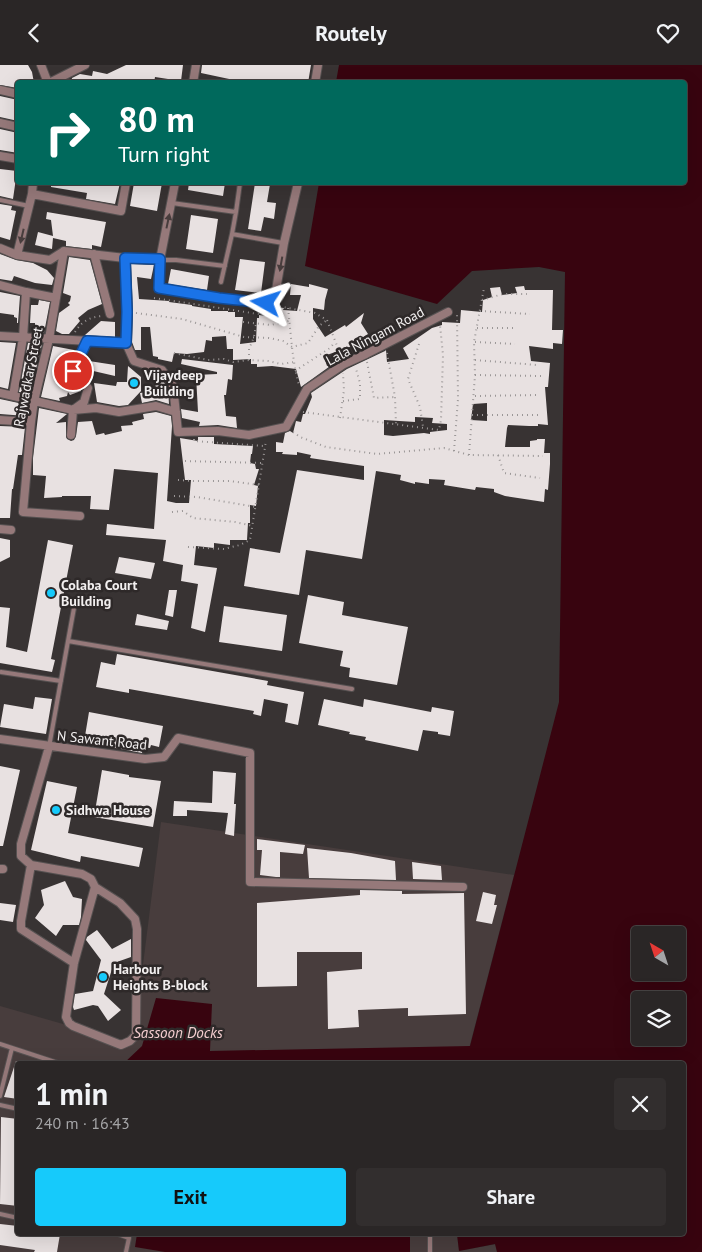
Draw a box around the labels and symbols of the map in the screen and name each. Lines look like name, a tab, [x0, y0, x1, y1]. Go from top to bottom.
one-way arrow	[164, 214, 172, 229]
one-way arrow	[18, 228, 26, 243]
one-way arrow	[276, 257, 284, 273]
position arrow	[239, 276, 291, 328]
street label: Lala Ningam Road	[323, 303, 427, 369]
street label: Rajwadkar Street	[9, 325, 47, 429]
pin	[52, 350, 94, 392]
place label: Vijaydeep Building	[143, 366, 203, 400]
marker: Vijaydeep Building	[128, 377, 140, 389]
place label: Colaba Court Building	[61, 576, 137, 610]
marker: Colaba Court Building	[45, 587, 57, 599]
street label: N Sawant Road	[56, 726, 148, 754]
place label: Sidhwa House	[66, 801, 150, 819]
marker: Sidhwa House	[50, 804, 62, 816]
north arrow	[631, 926, 686, 981]
place label: Harbour Heights B-block	[113, 960, 208, 994]
marker: Harbour Heights B-block	[97, 971, 109, 983]
water label: Sassoon Docks	[133, 1023, 223, 1042]

